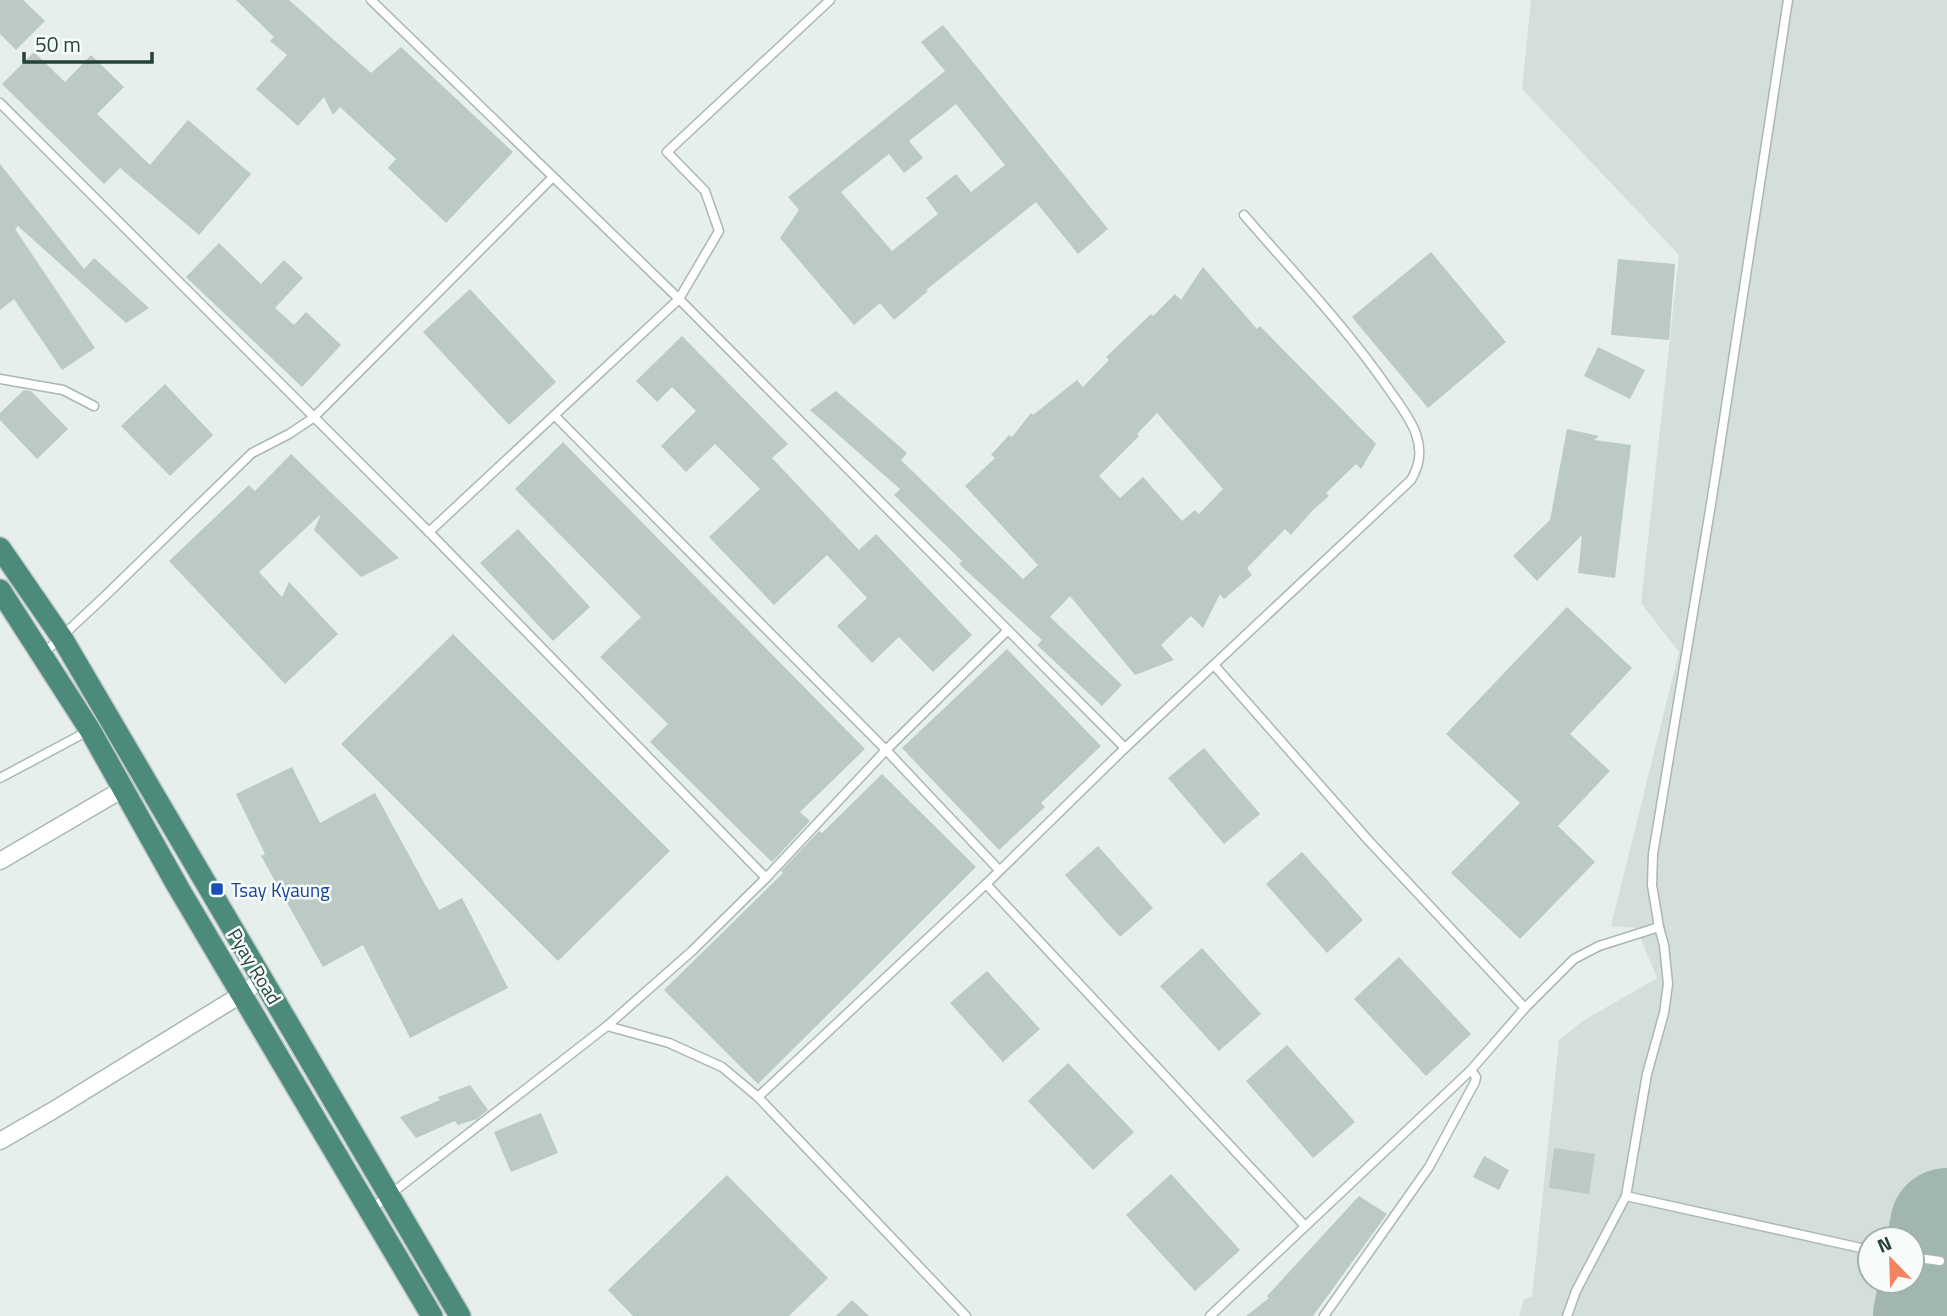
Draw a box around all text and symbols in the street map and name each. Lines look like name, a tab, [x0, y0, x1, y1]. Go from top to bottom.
scale bar	[24, 21, 152, 65]
text: 50 m	[35, 28, 81, 60]
place label: Tsay Kyaung	[231, 875, 330, 904]
marker: Tsay Kyaung	[209, 881, 225, 897]
street label: Pyay Road	[221, 922, 289, 1010]
north arrow	[1856, 1225, 1926, 1295]
text: N	[1872, 1228, 1896, 1260]

